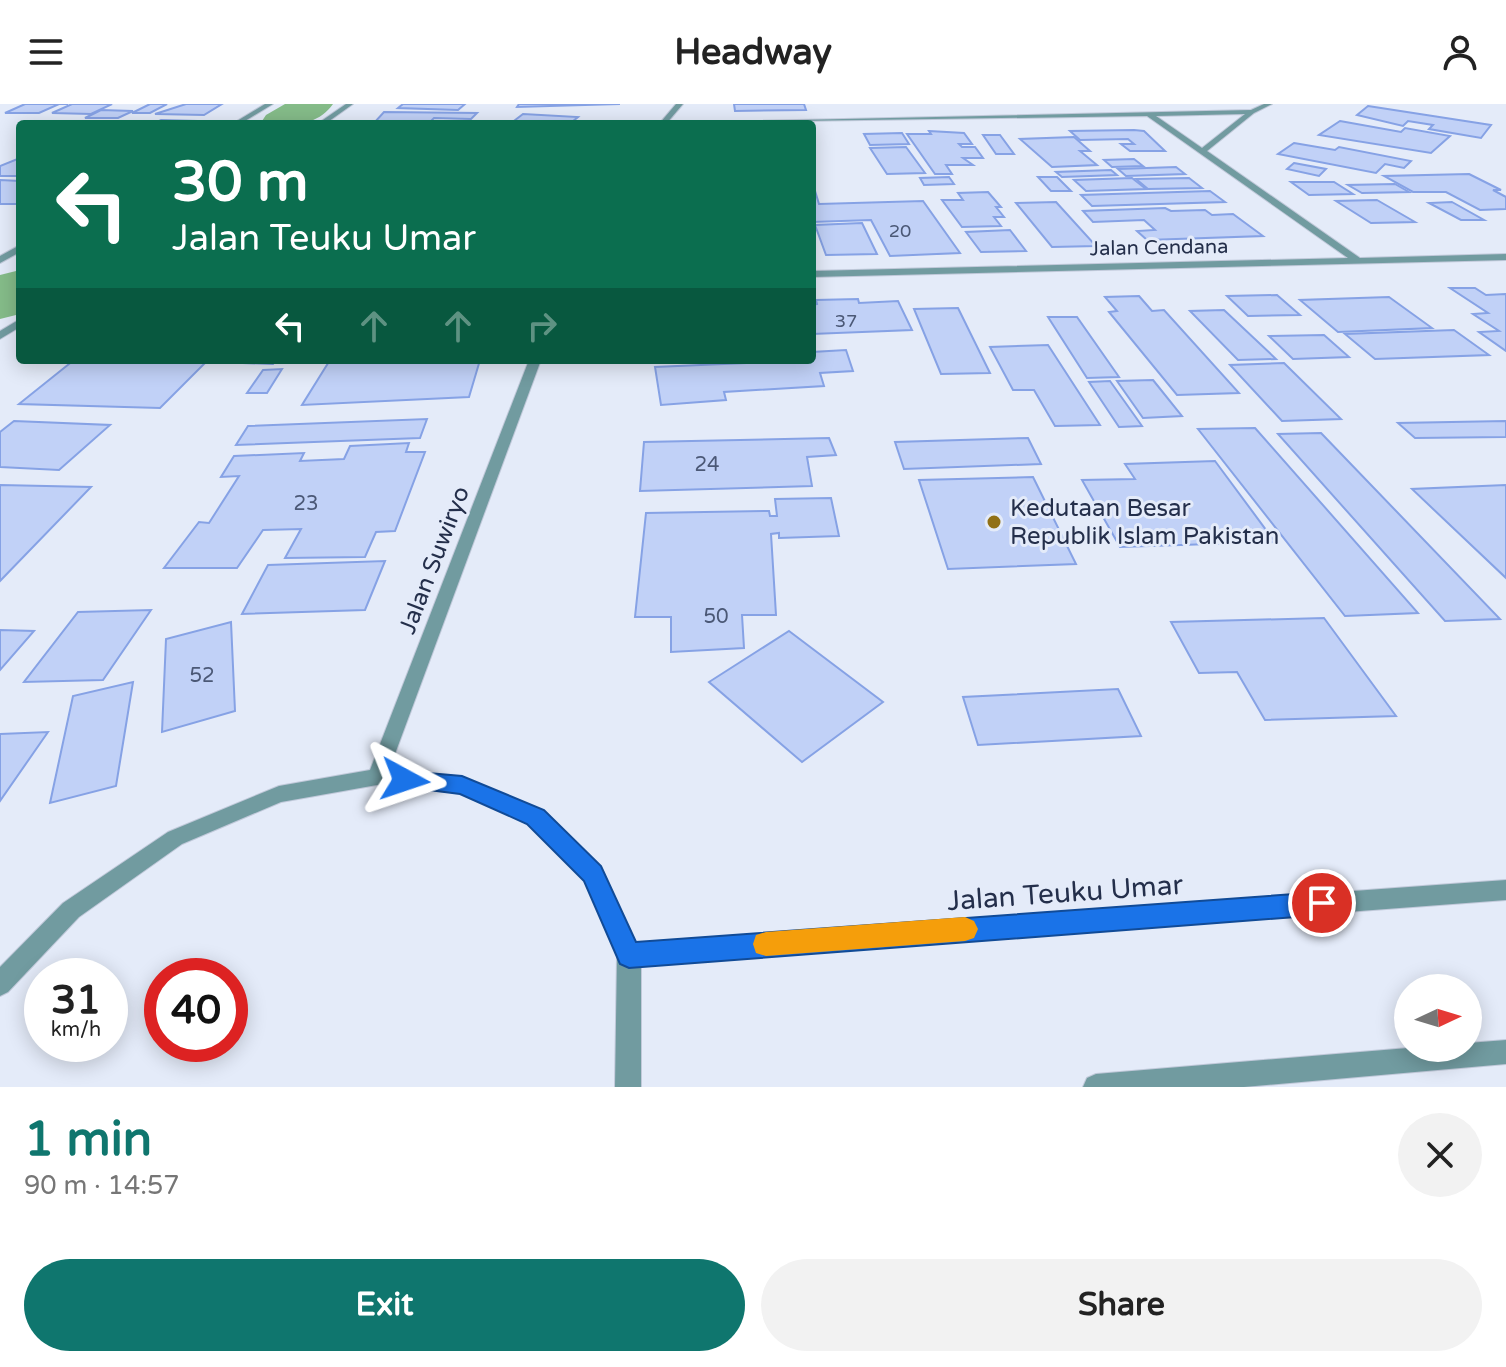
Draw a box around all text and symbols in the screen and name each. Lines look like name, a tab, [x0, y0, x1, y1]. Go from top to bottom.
icon: menu	[24, 30, 68, 74]
icon: person	[1438, 30, 1482, 74]
text: Headway	[674, 31, 832, 74]
text: 30 m	[172, 149, 308, 216]
icon: left	[40, 152, 144, 256]
text: Jalan Teuku Umar	[172, 217, 476, 260]
house number: 20	[889, 220, 911, 242]
street label: Jalan Cendana	[1090, 235, 1228, 261]
icon: left	[268, 304, 312, 348]
icon: ahead	[352, 304, 396, 348]
icon: ahead	[436, 304, 480, 348]
icon: right	[520, 304, 564, 348]
house number: 37	[835, 310, 857, 332]
house number: 24	[694, 453, 720, 477]
street label: Jalan Suwiryo	[393, 482, 476, 638]
house number: 23	[293, 492, 319, 516]
place label: Kedutaan Besar Republik Islam Pakistan	[1010, 494, 1279, 551]
marker: Kedutaan Besar Republik Islam Pakistan	[985, 513, 1003, 531]
house number: 50	[703, 605, 729, 629]
house number: 52	[189, 664, 215, 688]
position arrow	[363, 738, 447, 822]
street label: Jalan Teuku Umar	[946, 868, 1184, 918]
pin	[1288, 869, 1356, 937]
icon: arrive	[1300, 881, 1344, 925]
speed limit sign: 40	[144, 958, 248, 1062]
north arrow	[1394, 974, 1482, 1062]
map controls	[1394, 974, 1482, 1062]
text: 31	[51, 976, 101, 1024]
text: km/h	[51, 1018, 101, 1042]
text: 1 min	[24, 1111, 152, 1169]
button: close	[1398, 1113, 1482, 1197]
text: 90 m · 14:57	[24, 1170, 180, 1201]
button: Exit	[24, 1259, 745, 1351]
button: Share	[761, 1259, 1482, 1351]

